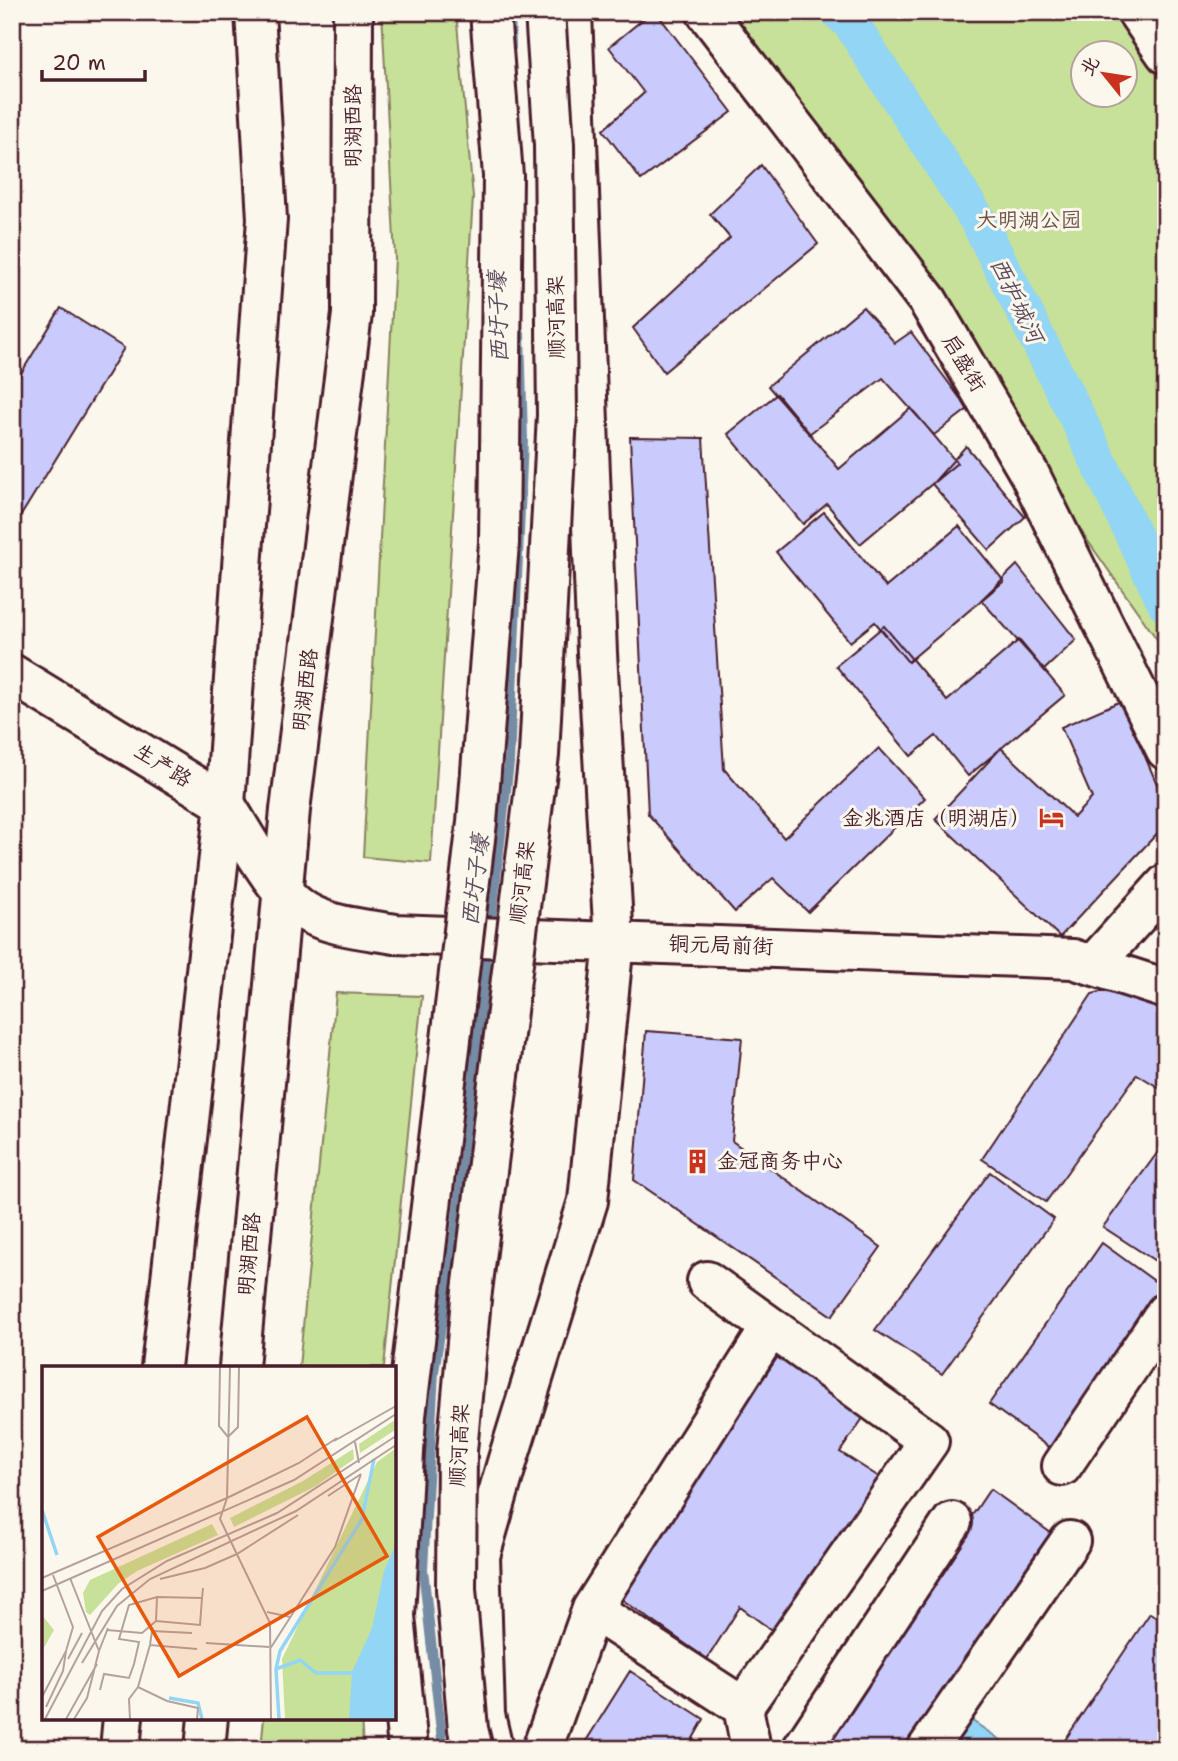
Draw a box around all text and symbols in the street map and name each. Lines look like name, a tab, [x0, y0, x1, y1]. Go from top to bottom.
scale bar	[42, 38, 145, 82]
north arrow	[1070, 38, 1140, 108]
text: 20 m	[52, 49, 106, 77]
text: 北	[1074, 51, 1105, 80]
street label: 明湖西路	[339, 84, 367, 168]
park label: 大明湖公园	[977, 206, 1082, 234]
water label: 西护城河	[983, 252, 1052, 352]
water label: 西圩子壕	[481, 268, 515, 363]
street label: 顺河高架	[541, 275, 571, 359]
street label: 启盛街	[936, 329, 992, 397]
street label: 明湖西路	[286, 647, 324, 733]
street label: 生产路	[129, 736, 197, 794]
place label: 金兆酒店（明湖店）	[842, 804, 1031, 832]
hotel icon: 金兆酒店（明湖店）	[1037, 804, 1065, 832]
water label: 西圩子壕	[455, 830, 496, 927]
street label: 顺河高架	[503, 839, 541, 925]
street label: 铜元局前街	[668, 929, 774, 961]
building icon: 金冠商务中心	[683, 1147, 711, 1175]
place label: 金冠商务中心	[717, 1147, 843, 1175]
street label: 明湖西路	[231, 1211, 267, 1297]
inset map	[42, 1366, 396, 1719]
street label: 顺河高架	[443, 1402, 475, 1488]

